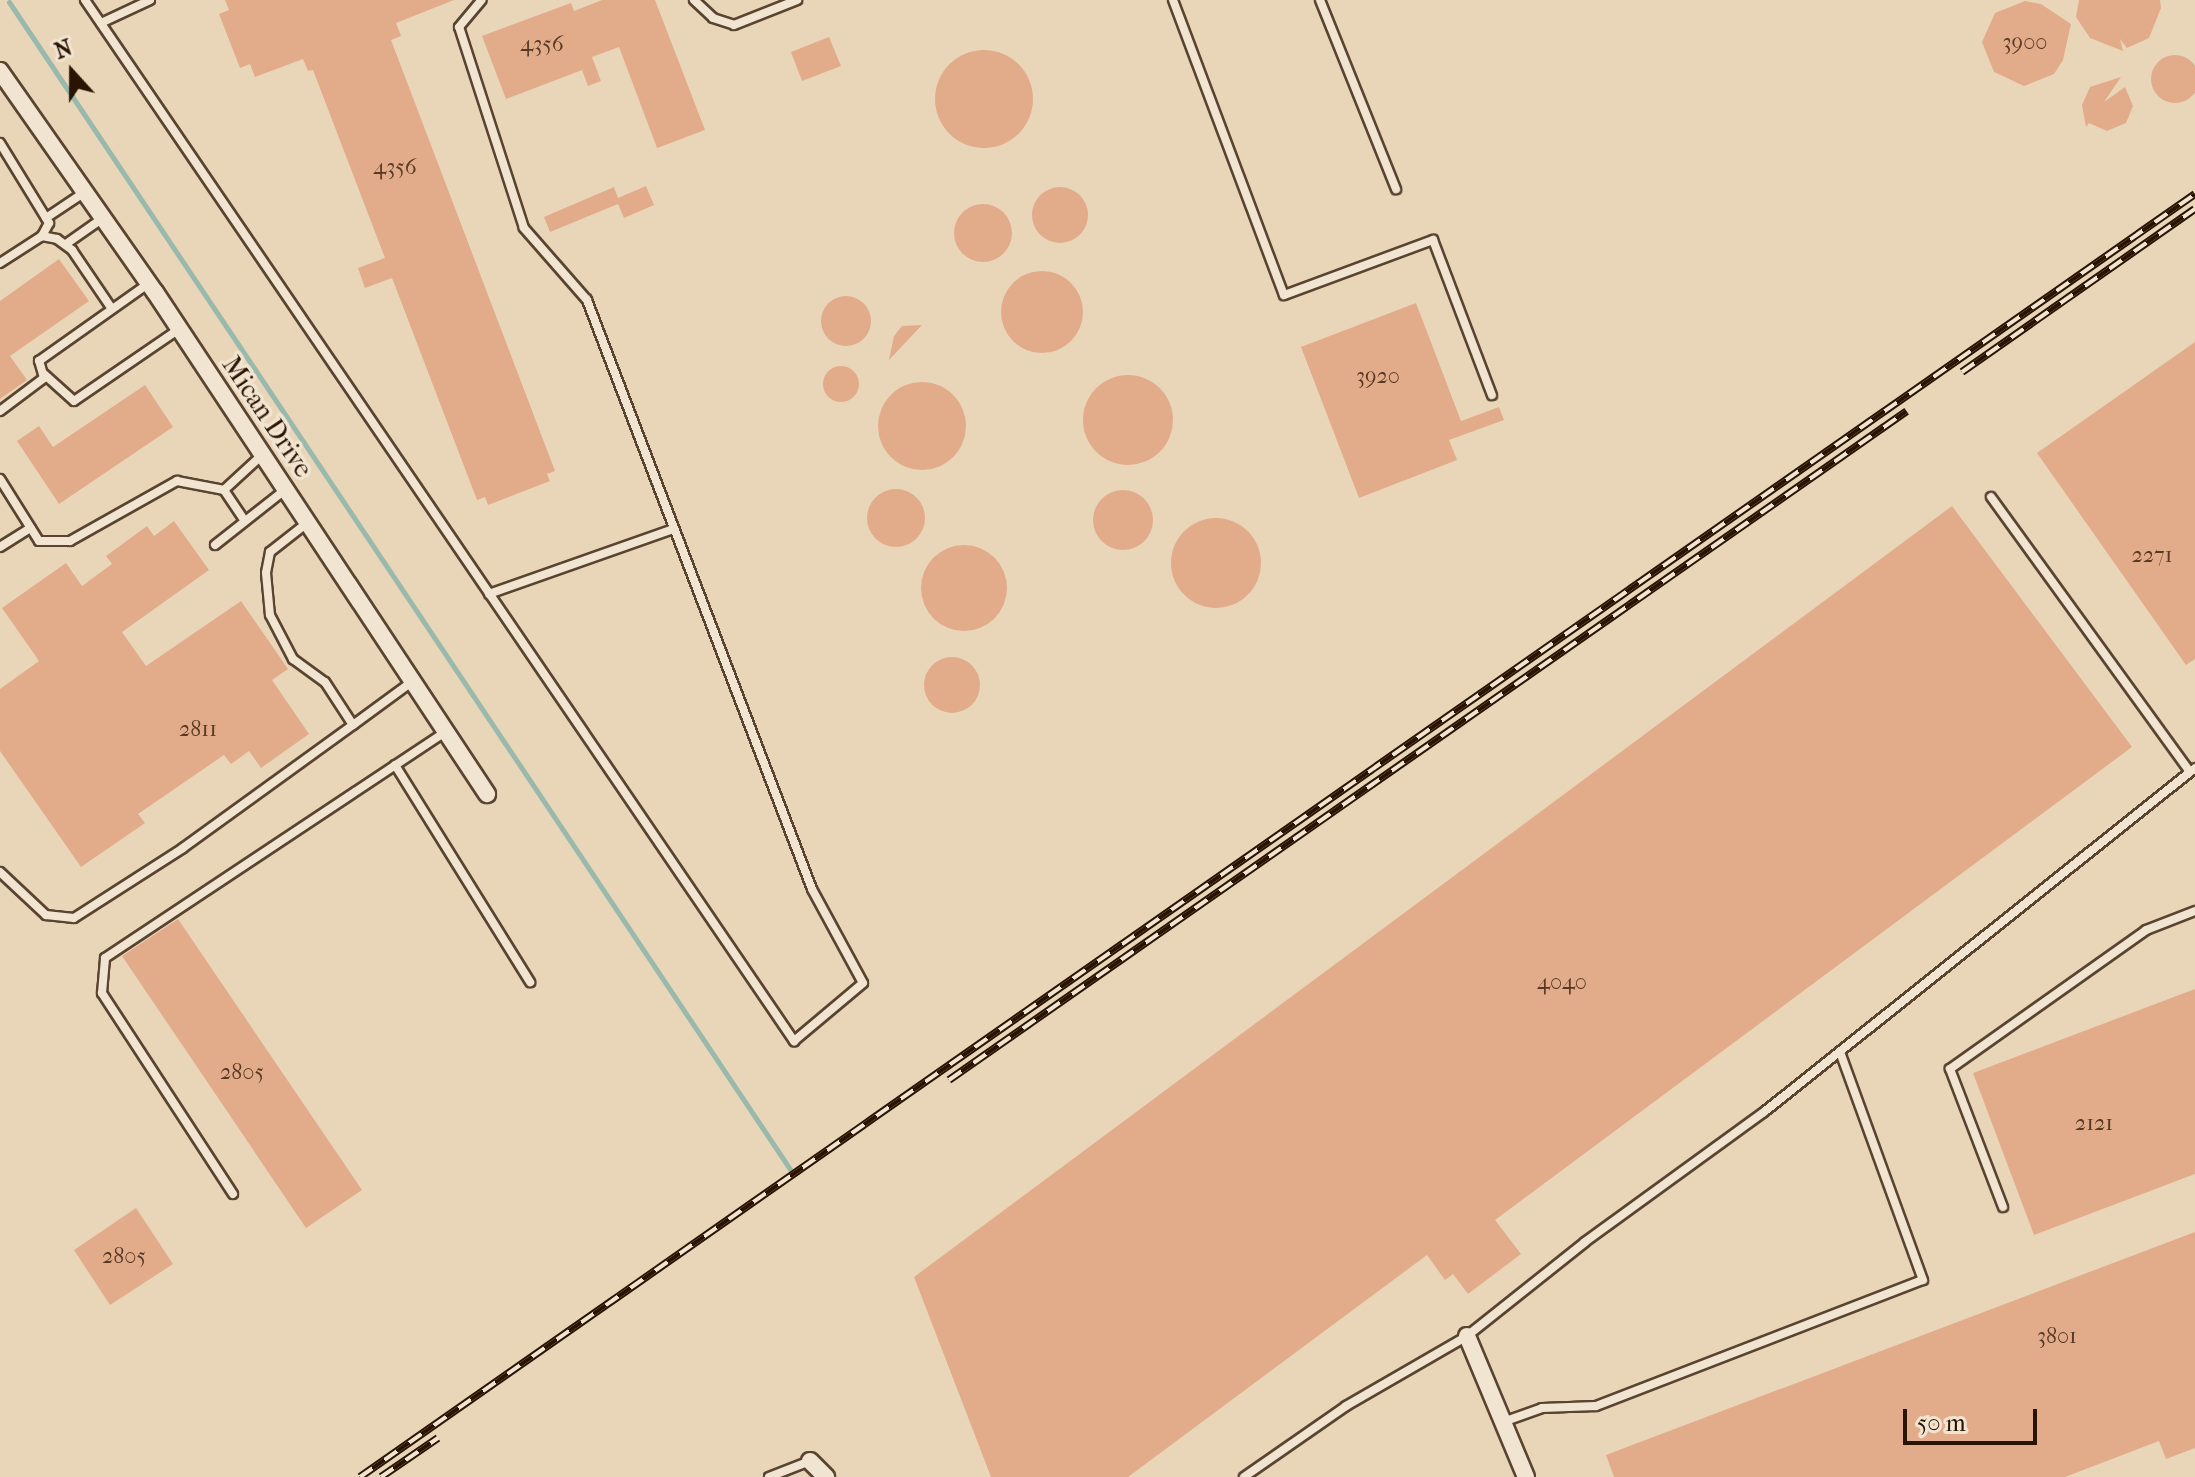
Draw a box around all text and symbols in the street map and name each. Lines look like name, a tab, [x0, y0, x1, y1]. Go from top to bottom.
house number: 3900	[2003, 30, 2047, 56]
north arrow	[32, 32, 112, 112]
house number: 4356	[520, 32, 564, 58]
text: N	[51, 34, 76, 65]
house number: 4356	[373, 155, 417, 181]
street label: Mican Drive	[215, 351, 319, 483]
house number: 3920	[1356, 364, 1400, 390]
house number: 2271	[2131, 543, 2173, 569]
house number: 2811	[179, 717, 217, 743]
house number: 4040	[1537, 970, 1587, 996]
house number: 2805	[220, 1060, 264, 1086]
house number: 2121	[2075, 1111, 2113, 1137]
house number: 2805	[102, 1244, 146, 1270]
house number: 3801	[2037, 1324, 2077, 1350]
scale bar	[1907, 1393, 2041, 1443]
text: 50 m	[1917, 1409, 1966, 1437]

